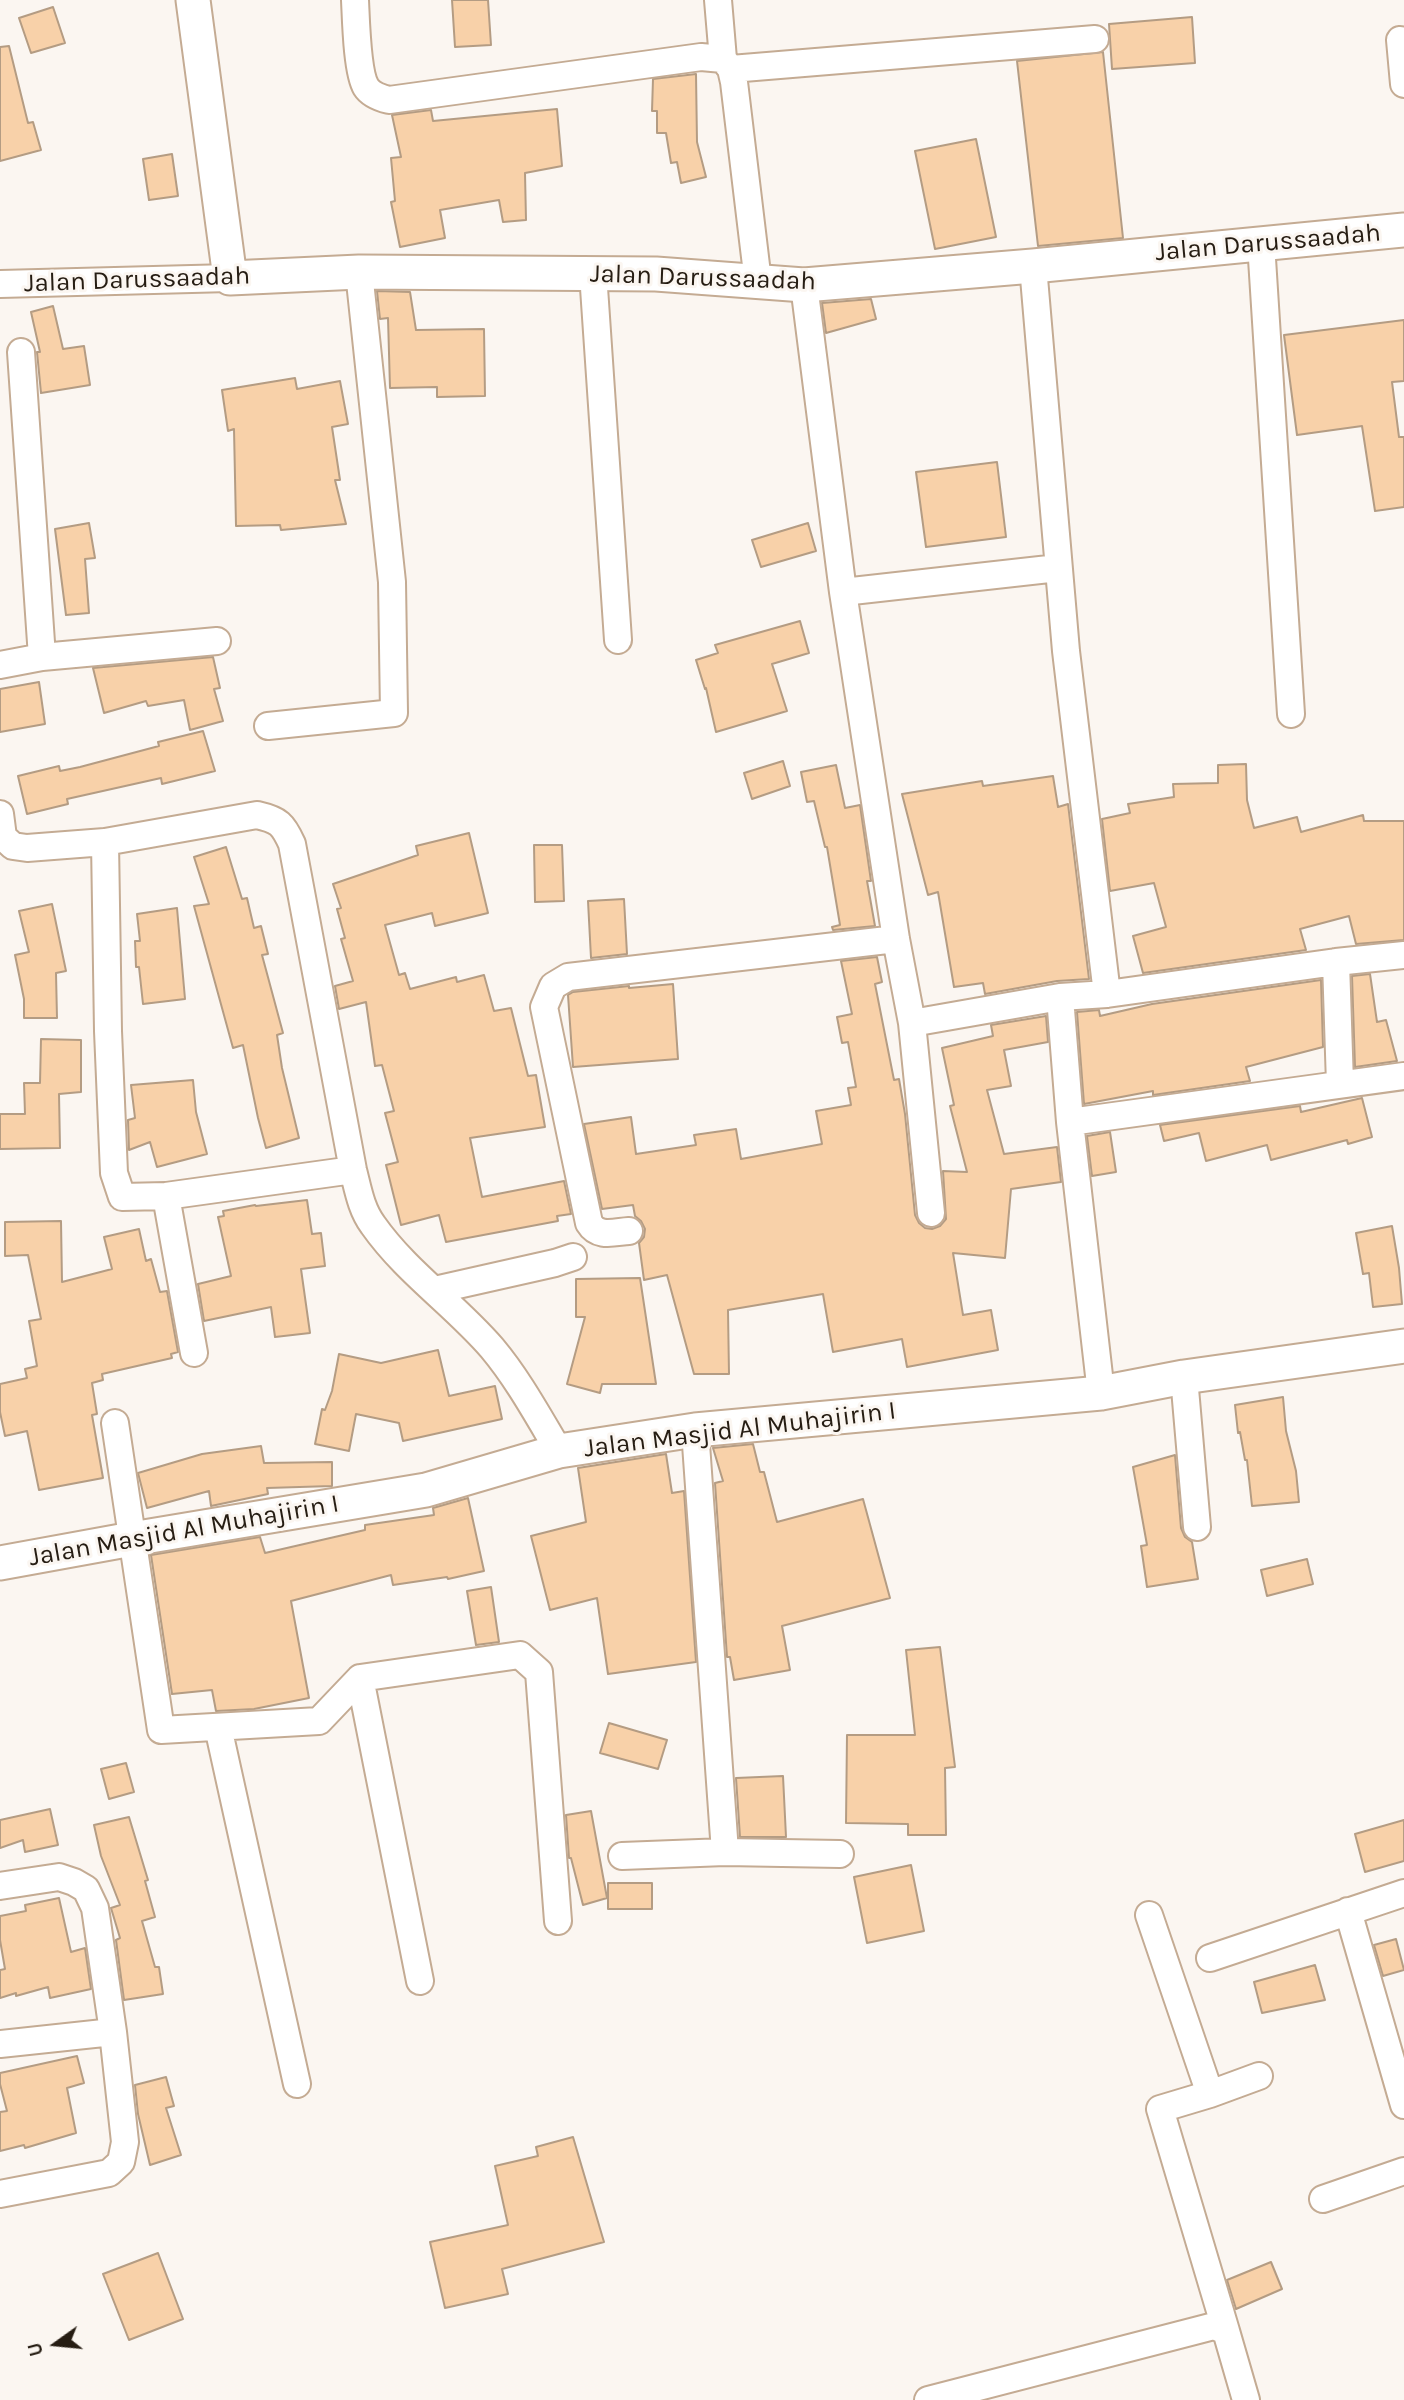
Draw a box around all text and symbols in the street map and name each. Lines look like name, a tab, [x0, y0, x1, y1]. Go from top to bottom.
street label: Jalan Darussaadah	[1154, 218, 1382, 268]
street label: Jalan Darussaadah	[589, 258, 817, 298]
street label: Jalan Darussaadah	[23, 260, 251, 300]
street label: Jalan Masjid Al Muhajirin I	[582, 1395, 898, 1465]
street label: Jalan Masjid Al Muhajirin I	[27, 1488, 341, 1574]
north arrow	[21, 2309, 91, 2379]
text: U	[23, 2340, 48, 2359]

